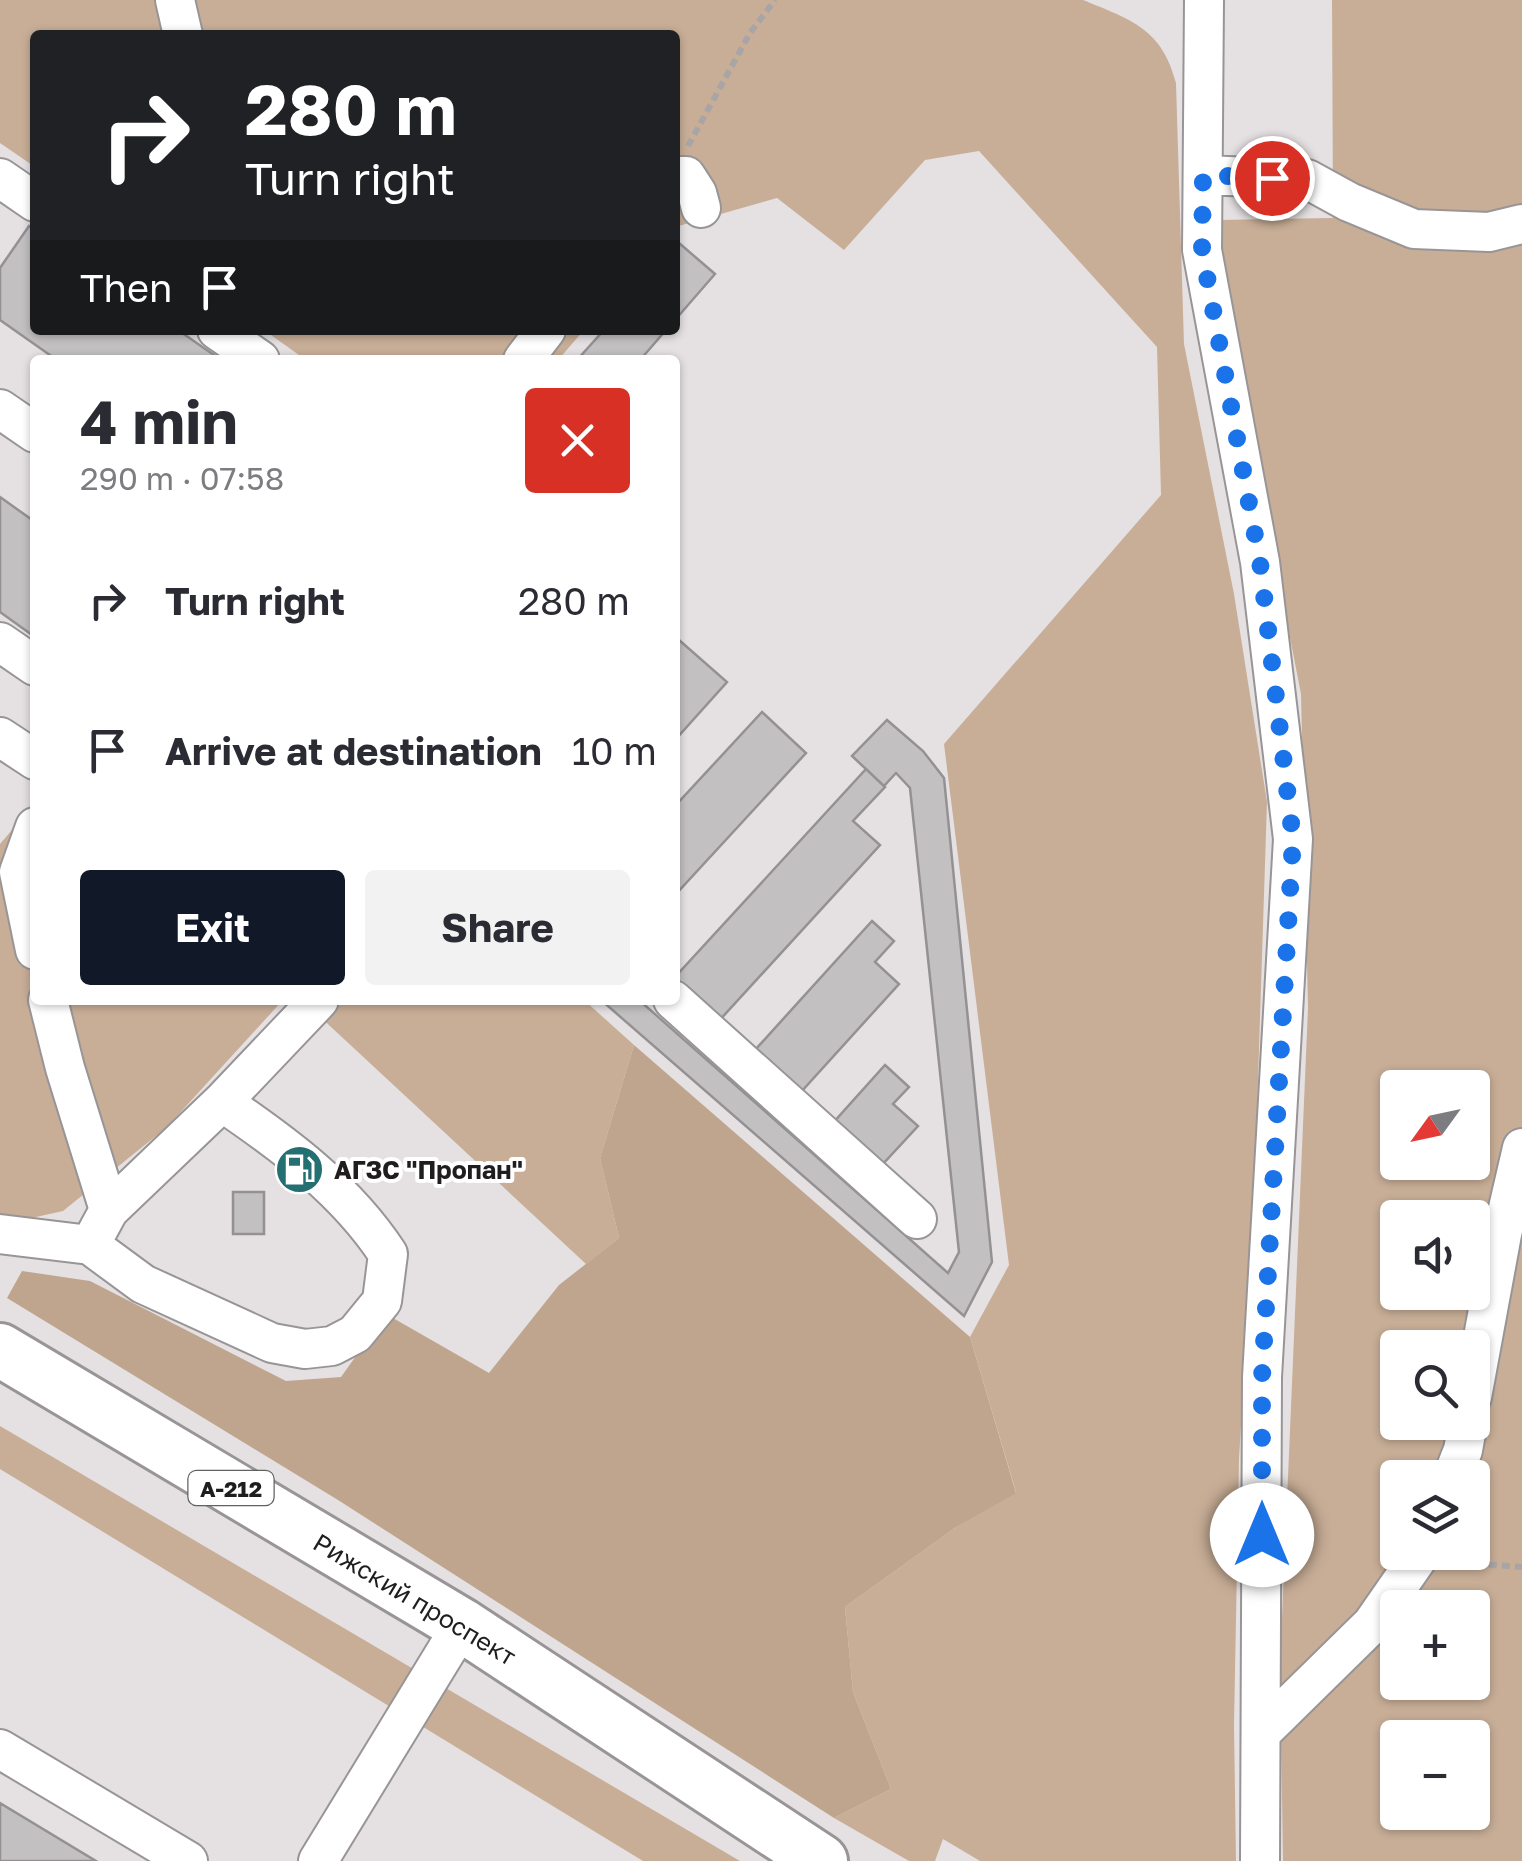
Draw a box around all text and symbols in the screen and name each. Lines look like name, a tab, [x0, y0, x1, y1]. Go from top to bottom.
text: 280 m	[245, 66, 457, 150]
icon: right	[80, 70, 210, 200]
pin	[1230, 136, 1315, 221]
text: Turn right	[245, 151, 455, 205]
icon: arrive	[1245, 151, 1300, 206]
icon: arrive	[192, 260, 247, 315]
text: Then	[80, 265, 172, 310]
text: 4 min	[80, 385, 238, 457]
button: close	[525, 388, 630, 493]
text: 290 m · 07:58	[80, 459, 284, 497]
icon: right	[80, 573, 135, 628]
text: Turn right	[165, 578, 345, 623]
text: 280 m	[518, 578, 630, 623]
icon: arrive	[80, 723, 135, 778]
text: Arrive at destination	[165, 728, 542, 773]
text: 10 m	[572, 728, 657, 773]
button: Exit	[80, 870, 345, 985]
button: Share	[365, 870, 630, 985]
north arrow	[1380, 1070, 1490, 1180]
map controls	[1380, 1070, 1490, 1830]
fuel station icon: АГЗС "Пропан"	[273, 1143, 325, 1195]
place label: АГЗС "Пропан"	[334, 1154, 523, 1185]
button: sound	[1380, 1200, 1490, 1310]
button: search	[1380, 1330, 1490, 1440]
button: layers	[1380, 1460, 1490, 1570]
road number: А-212	[188, 1471, 274, 1505]
position arrow	[1210, 1483, 1314, 1587]
street label: Рижский проспект	[308, 1526, 522, 1672]
button: +	[1380, 1590, 1490, 1700]
button: −	[1380, 1720, 1490, 1830]

